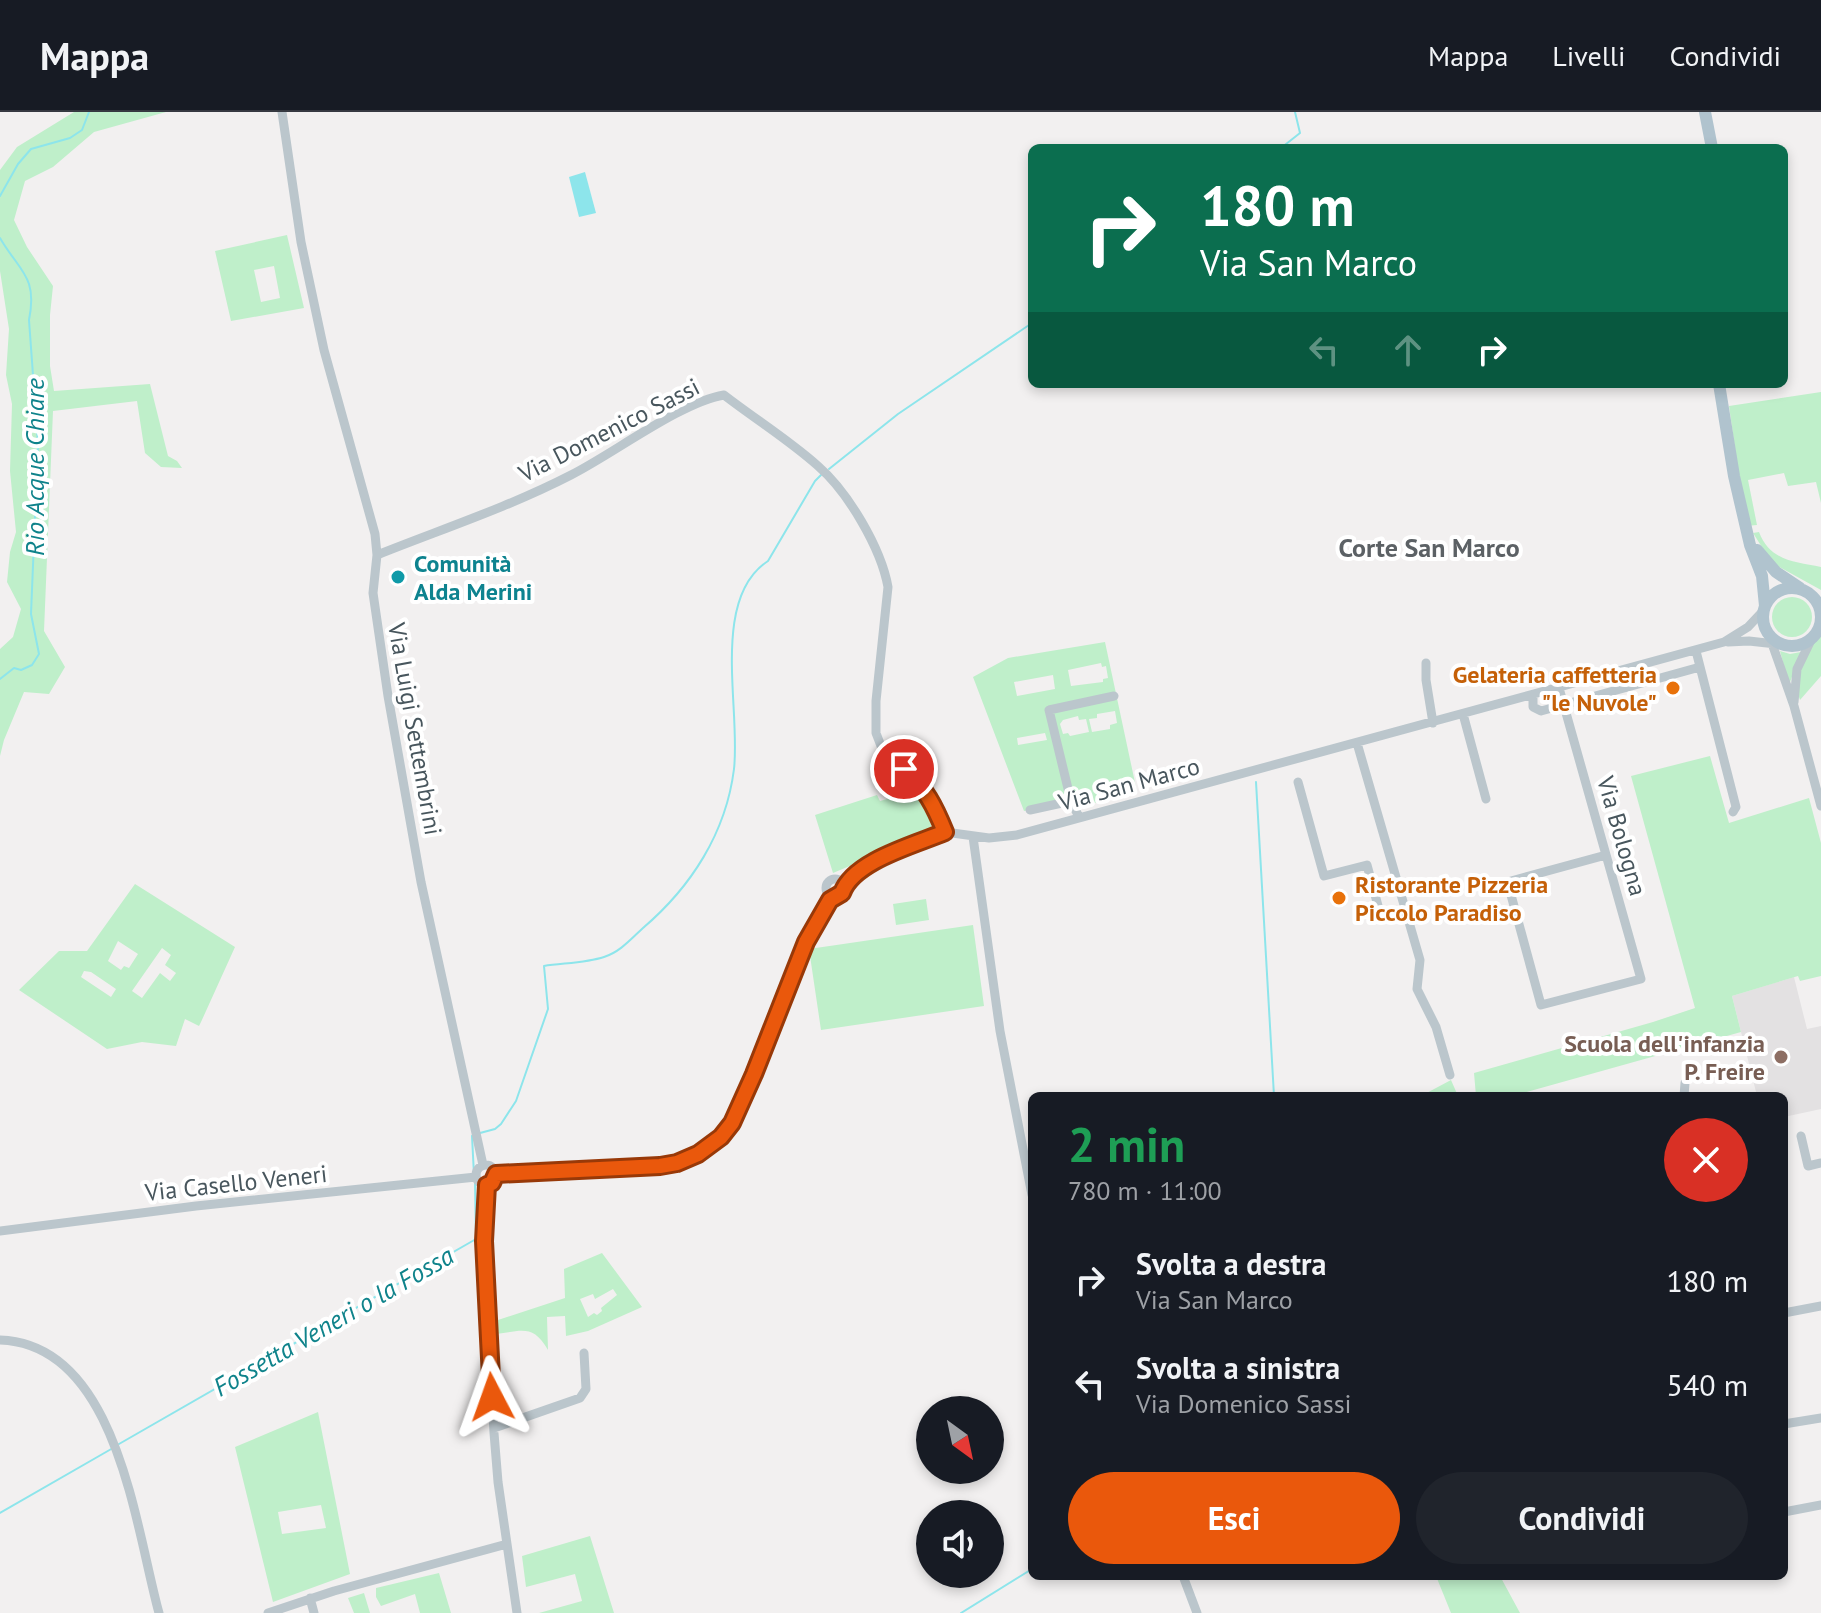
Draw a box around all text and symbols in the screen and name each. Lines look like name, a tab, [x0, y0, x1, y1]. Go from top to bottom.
text: Mappa	[40, 31, 149, 80]
text: Mappa	[1428, 37, 1508, 74]
text: Livelli	[1552, 37, 1626, 74]
text: Condividi	[1670, 37, 1781, 74]
text: 180 m	[1200, 169, 1355, 241]
icon: right	[1068, 176, 1172, 280]
text: Via San Marco	[1200, 239, 1417, 286]
icon: left	[1302, 328, 1346, 372]
icon: ahead	[1386, 328, 1430, 372]
icon: right	[1470, 328, 1514, 372]
street label: Via Domenico Sassi	[512, 371, 705, 489]
water label: Rio Acque Chiare	[18, 378, 51, 556]
district label: Corte San Marco	[1338, 531, 1520, 564]
place label: Comunità Alda Merini	[414, 548, 532, 607]
marker: Comunità Alda Merini	[389, 568, 407, 586]
street label: Via Luigi Settembrini	[381, 619, 449, 838]
place label: Gelateria caffetteria "le Nuvole"	[1453, 659, 1657, 718]
marker: Gelateria caffetteria "le Nuvole"	[1664, 679, 1682, 697]
pin	[870, 735, 938, 803]
icon: arrive	[882, 747, 926, 791]
street label: Via San Marco	[1054, 750, 1203, 818]
street label: Via Bologna	[1590, 772, 1654, 899]
place label: Ristorante Pizzeria Piccolo Paradiso	[1355, 869, 1548, 928]
marker: Ristorante Pizzeria Piccolo Paradiso	[1330, 889, 1348, 907]
place label: Scuola dell'infanzia P. Freire	[1564, 1028, 1765, 1087]
marker: Scuola dell'infanzia P. Freire	[1772, 1048, 1790, 1066]
text: 2 min	[1068, 1113, 1185, 1175]
button: close	[1664, 1118, 1748, 1202]
street label: Via Casello Veneri	[142, 1158, 329, 1208]
text: 780 m · 11:00	[1068, 1174, 1222, 1207]
water label: Fossetta Veneri o la Fossa	[207, 1238, 459, 1403]
text: Svolta a destra	[1136, 1244, 1326, 1283]
icon: right	[1068, 1258, 1112, 1302]
text: 180 m	[1667, 1261, 1748, 1300]
text: Via San Marco	[1136, 1283, 1293, 1316]
text: Svolta a sinistra	[1136, 1348, 1340, 1387]
position arrow	[450, 1355, 534, 1439]
icon: left	[1068, 1362, 1112, 1406]
text: 540 m	[1667, 1365, 1748, 1404]
text: Via Domenico Sassi	[1136, 1387, 1352, 1420]
north arrow	[916, 1396, 1004, 1484]
map controls	[916, 1396, 1004, 1588]
button: Esci	[1068, 1472, 1400, 1564]
button: Condividi	[1416, 1472, 1748, 1564]
button: sound	[916, 1500, 1004, 1588]

